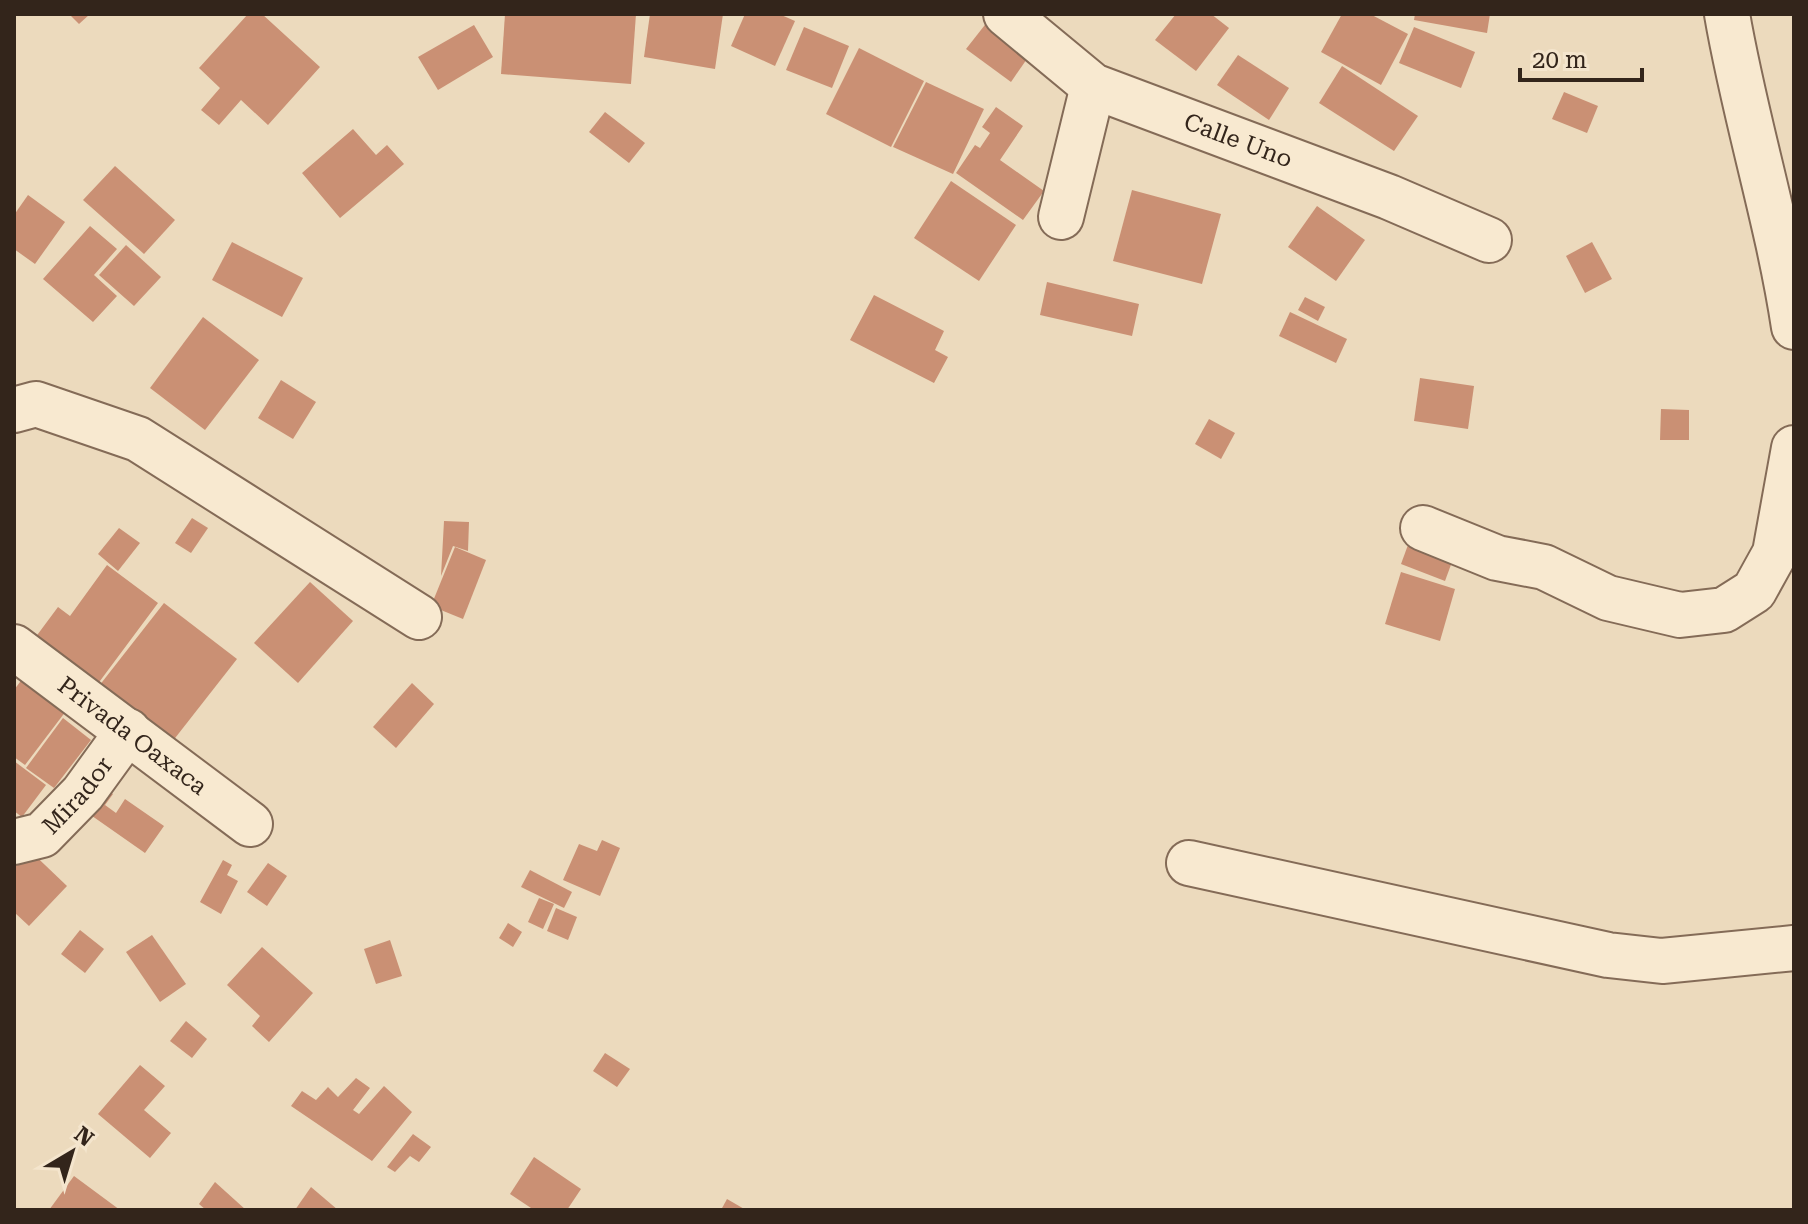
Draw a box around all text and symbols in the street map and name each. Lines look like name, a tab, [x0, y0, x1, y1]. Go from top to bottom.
scale bar	[1520, 32, 1642, 82]
text: 20 m	[1532, 46, 1587, 74]
street label: Calle Uno	[1180, 107, 1296, 173]
street label: Privada Oaxaca	[52, 671, 212, 801]
street label: Mirador	[37, 752, 118, 840]
north arrow	[32, 1112, 112, 1192]
text: N	[70, 1122, 98, 1152]

